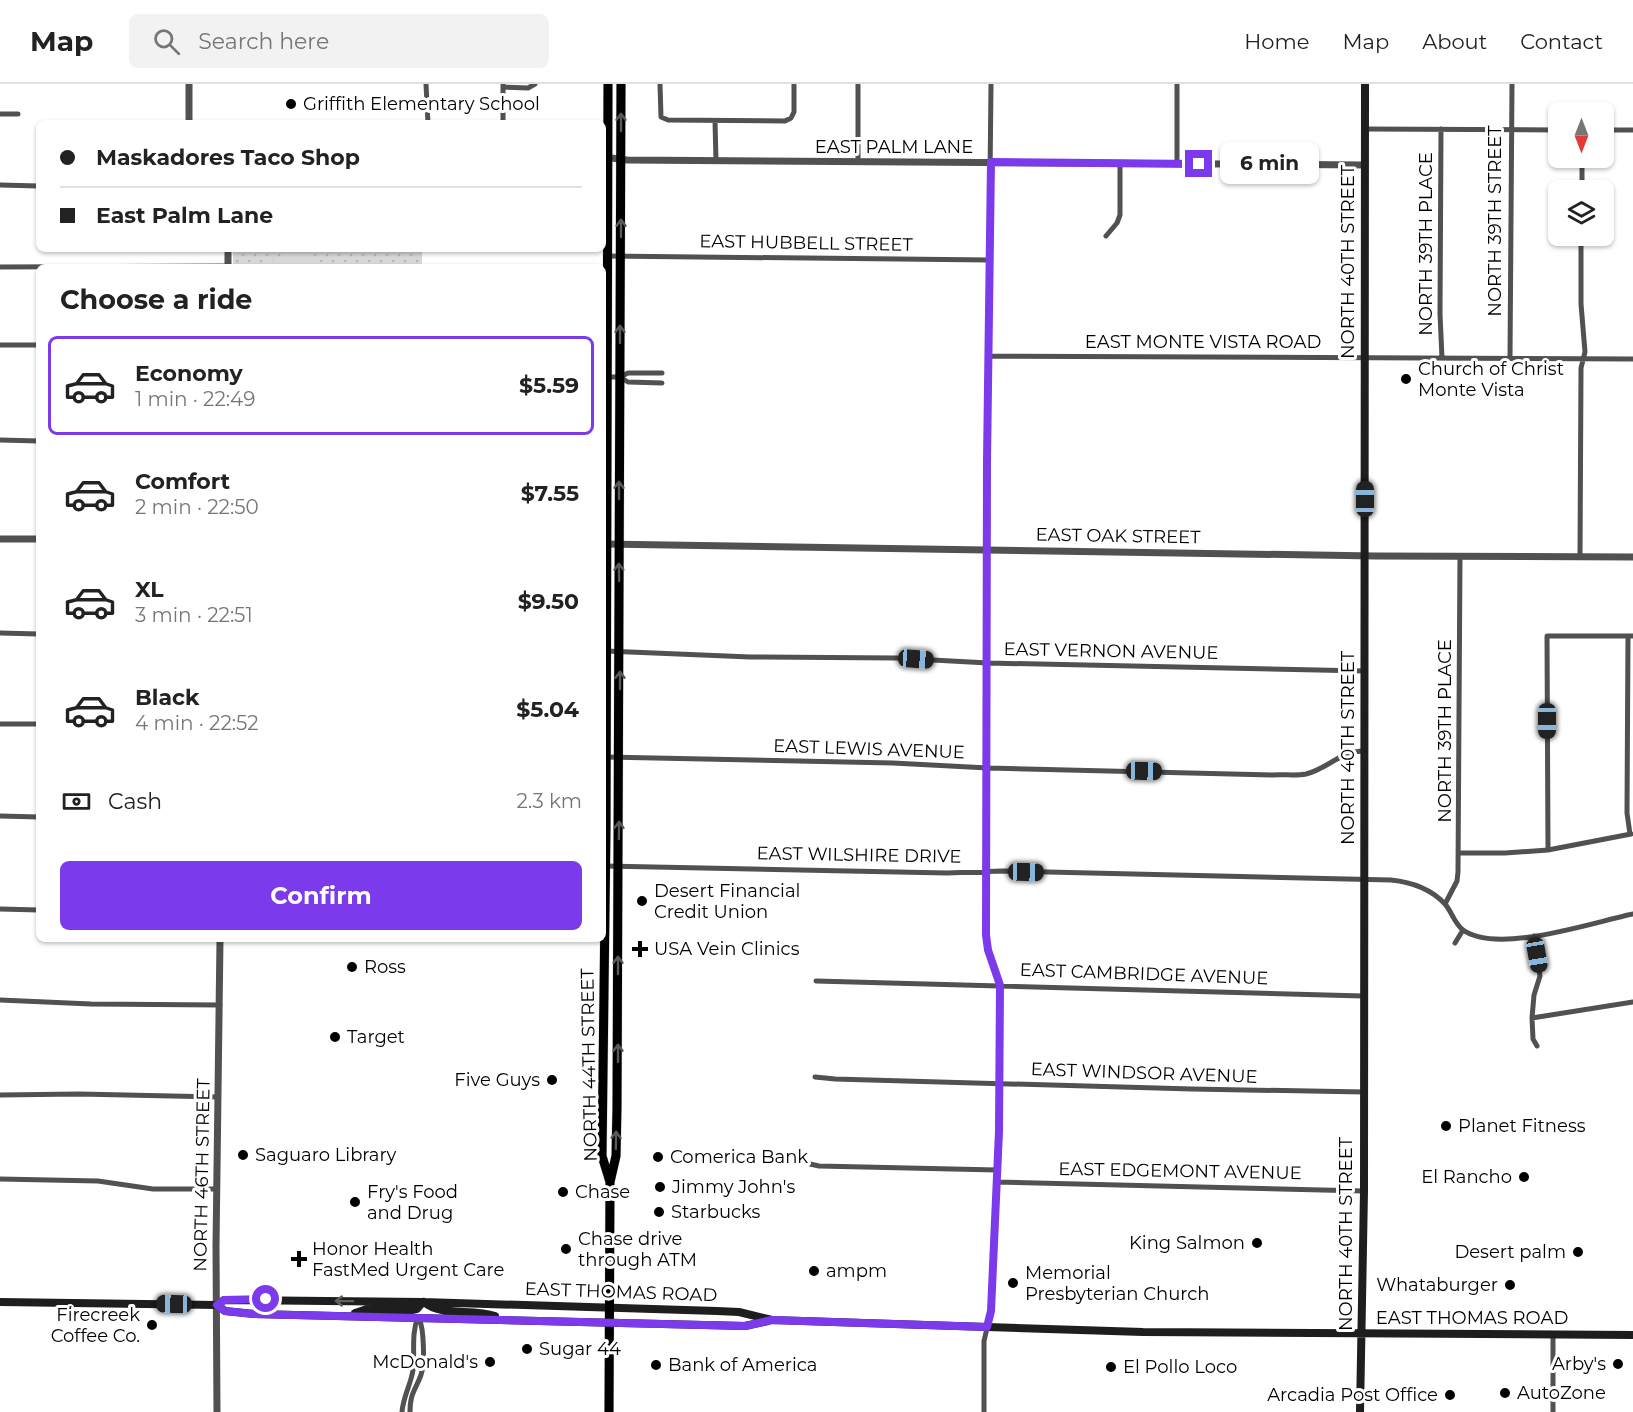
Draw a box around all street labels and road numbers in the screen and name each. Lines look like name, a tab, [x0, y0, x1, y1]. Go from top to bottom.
street label: NORTH 39TH STREET	[1484, 125, 1506, 317]
street label: EAST PALM LANE	[815, 136, 973, 158]
street label: NORTH 39TH PLACE	[1415, 152, 1437, 336]
street label: NORTH 40TH STREET	[1337, 164, 1359, 359]
street label: EAST HUBBELL STREET	[699, 230, 914, 256]
street label: EAST MONTE VISTA ROAD	[1085, 331, 1321, 353]
street label: EAST OAK STREET	[1035, 524, 1201, 548]
street label: EAST VERNON AVENUE	[1003, 638, 1219, 664]
street label: NORTH 39TH PLACE	[1434, 639, 1456, 823]
street label: NORTH 40TH STREET	[1337, 650, 1359, 845]
street label: EAST LEWIS AVENUE	[773, 735, 965, 763]
street label: EAST WILSHIRE DRIVE	[756, 842, 962, 868]
street label: EAST CAMBRIDGE AVENUE	[1019, 959, 1269, 989]
street label: NORTH 44TH STREET	[576, 967, 602, 1162]
street label: EAST WINDSOR AVENUE	[1030, 1058, 1258, 1088]
street label: NORTH 46TH STREET	[189, 1078, 215, 1272]
street label: NORTH 40TH STREET	[1335, 1136, 1357, 1331]
street label: EAST EDGEMONT AVENUE	[1058, 1158, 1302, 1184]
street label: EAST THOMAS ROAD	[524, 1278, 718, 1306]
street label: EAST THOMAS ROAD	[1376, 1307, 1568, 1329]

